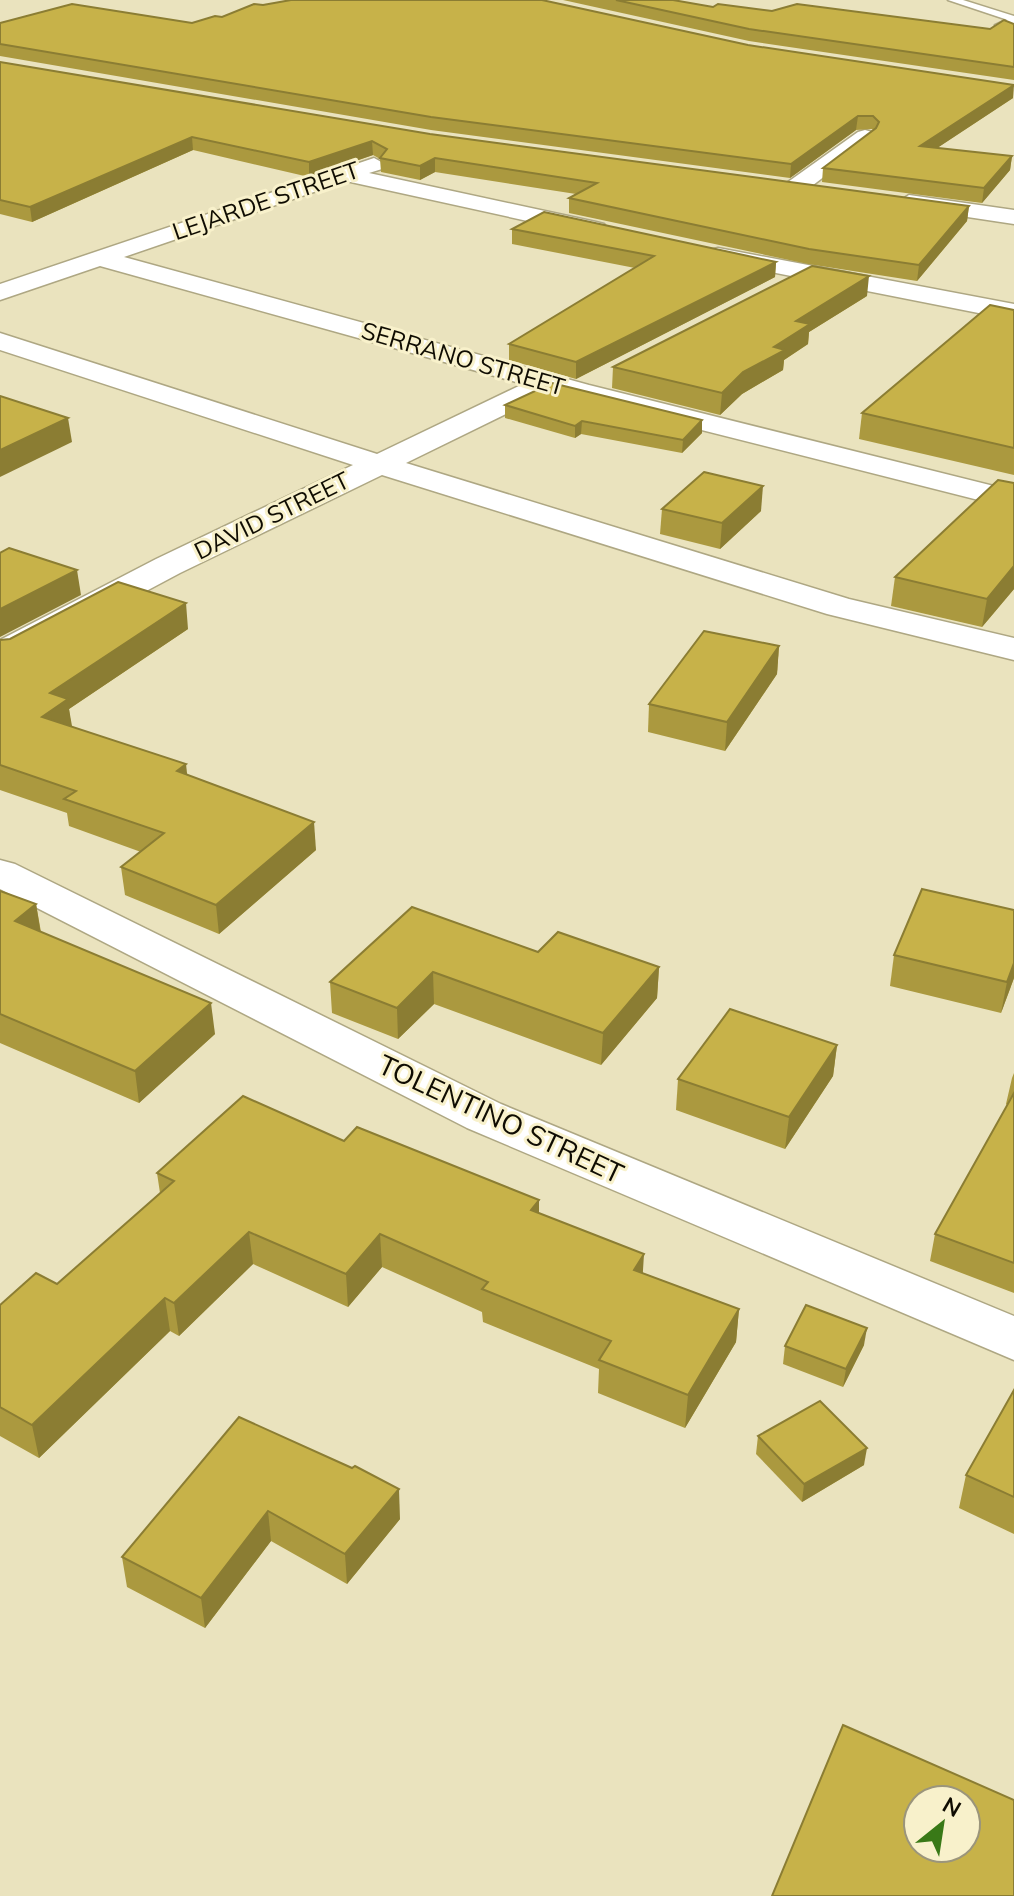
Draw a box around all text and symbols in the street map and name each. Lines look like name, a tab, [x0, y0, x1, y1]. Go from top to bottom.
street label: LEJARDE STREET	[168, 154, 364, 246]
street label: SERRANO STREET	[358, 315, 569, 402]
street label: DAVID STREET	[189, 464, 355, 566]
street label: TOLENTINO STREET	[373, 1046, 630, 1191]
north arrow	[902, 1784, 982, 1864]
text: N	[938, 1790, 966, 1823]

